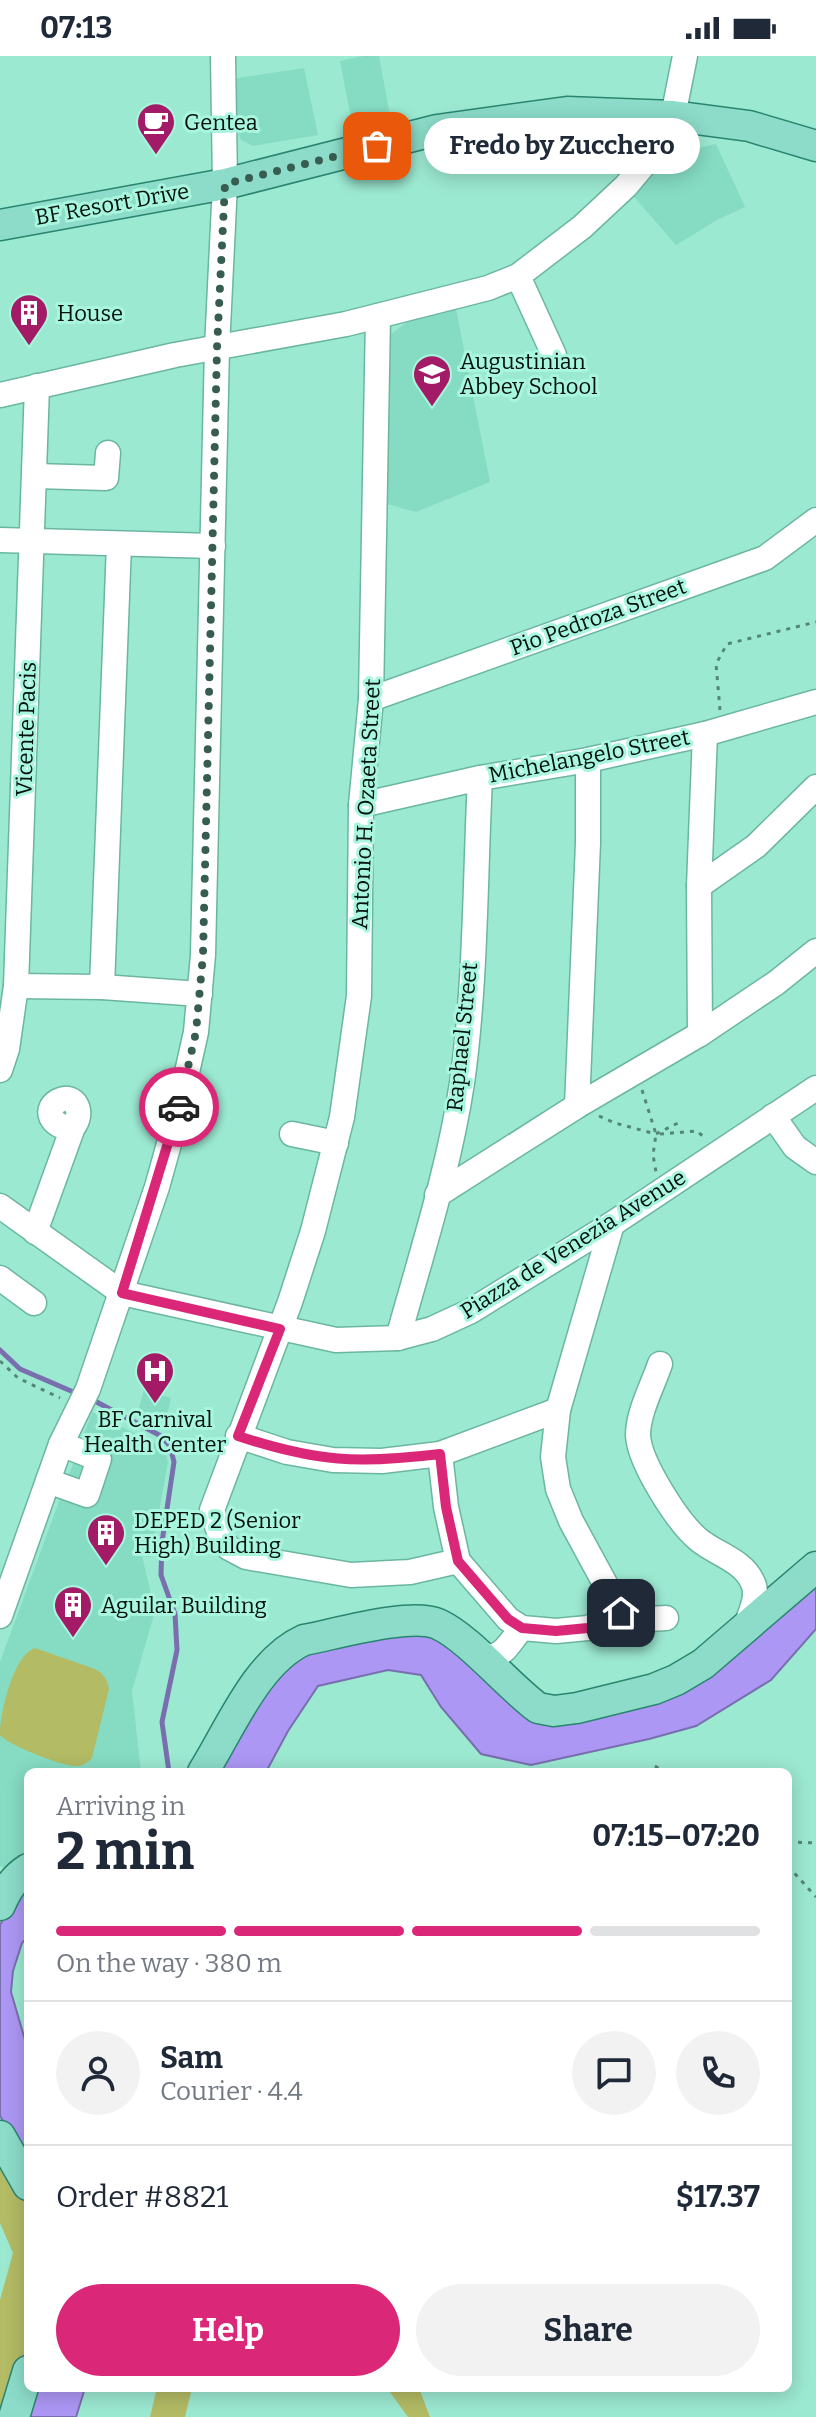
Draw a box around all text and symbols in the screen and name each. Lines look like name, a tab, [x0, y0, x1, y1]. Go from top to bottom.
text: 07:13	[40, 10, 112, 46]
cafe icon: Gentea	[135, 101, 177, 156]
place label: Gentea	[184, 109, 258, 136]
pin	[343, 112, 411, 180]
callout: Fredo by Zucchero	[425, 118, 701, 174]
icon: bag	[355, 124, 399, 168]
text: Fredo by Zucchero	[449, 130, 675, 161]
street label: BF Resort Drive	[33, 177, 191, 231]
building icon: House	[8, 292, 50, 347]
place label: House	[57, 300, 123, 327]
place label: Augustinian Abbey School	[460, 348, 598, 400]
school or university icon: Augustinian Abbey School	[411, 353, 453, 408]
street label: Pio Pedroza Street	[506, 573, 690, 661]
street label: Vicente Pacis	[10, 661, 42, 797]
street label: Antonio H. Ozaeta Street	[346, 678, 386, 930]
street label: Michelangelo Street	[486, 723, 692, 789]
street label: Raphael Street	[441, 961, 483, 1113]
courier	[139, 1067, 219, 1147]
icon: car	[157, 1085, 201, 1129]
street label: Piazza de Venezia Avenue	[455, 1164, 691, 1324]
hospital icon: BF Carnival Health Center	[134, 1350, 176, 1405]
place label: BF Carnival Health Center	[84, 1406, 226, 1458]
place label: DEPED 2 (Senior High) Building	[134, 1507, 301, 1559]
building icon: DEPED 2 (Senior High) Building	[85, 1512, 127, 1567]
pin	[587, 1579, 655, 1647]
building icon: Aguilar Building	[52, 1584, 94, 1639]
icon: home	[599, 1591, 643, 1635]
place label: Aguilar Building	[101, 1592, 267, 1619]
text: Arriving in	[56, 1791, 185, 1822]
text: 07:15–07:20	[592, 1818, 760, 1854]
text: 2 min	[56, 1820, 194, 1883]
text: On the way · 380 m	[56, 1948, 282, 1979]
button: person	[56, 2031, 140, 2115]
button: chat	[572, 2031, 656, 2115]
button: phone	[676, 2031, 760, 2115]
text: Sam	[160, 2040, 223, 2076]
text: Courier · 4.4	[160, 2076, 303, 2107]
text: Order #8821	[56, 2179, 229, 2215]
text: $17.37	[676, 2179, 760, 2215]
button: Help	[56, 2284, 400, 2376]
button: Share	[416, 2284, 760, 2376]

